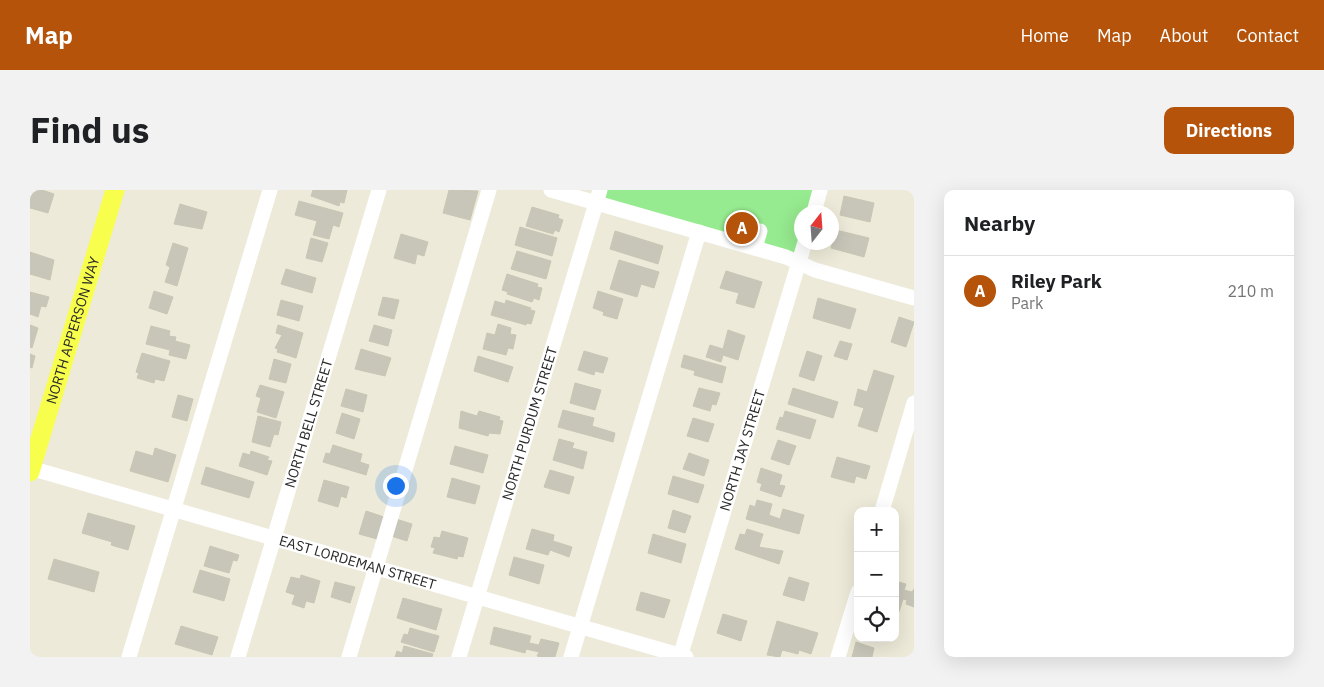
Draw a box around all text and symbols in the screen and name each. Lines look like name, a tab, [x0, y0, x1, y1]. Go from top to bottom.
text: Map	[25, 19, 73, 51]
text: Home	[1021, 24, 1069, 47]
text: Map	[1097, 24, 1132, 47]
text: About	[1160, 24, 1208, 47]
text: Contact	[1236, 24, 1299, 47]
text: Find us	[30, 107, 149, 153]
button: Directions	[1164, 107, 1294, 154]
north arrow	[794, 205, 839, 250]
pin: A	[726, 209, 758, 247]
text: Nearby	[964, 209, 1035, 237]
street label: NORTH APPERSON WAY	[42, 254, 104, 406]
text: Riley Park	[1011, 269, 1102, 293]
text: A	[975, 281, 985, 301]
text: 210 m	[1227, 281, 1274, 301]
text: Park	[1011, 293, 1043, 313]
street label: NORTH PURDUM STREET	[498, 344, 561, 502]
street label: NORTH BELL STREET	[281, 357, 336, 490]
street label: NORTH JAY STREET	[716, 387, 769, 513]
your location	[383, 473, 409, 499]
map controls	[854, 507, 899, 642]
button: +	[854, 507, 899, 552]
street label: EAST LORDEMAN STREET	[277, 531, 438, 594]
button: −	[854, 552, 899, 597]
button: locate	[854, 597, 899, 642]

